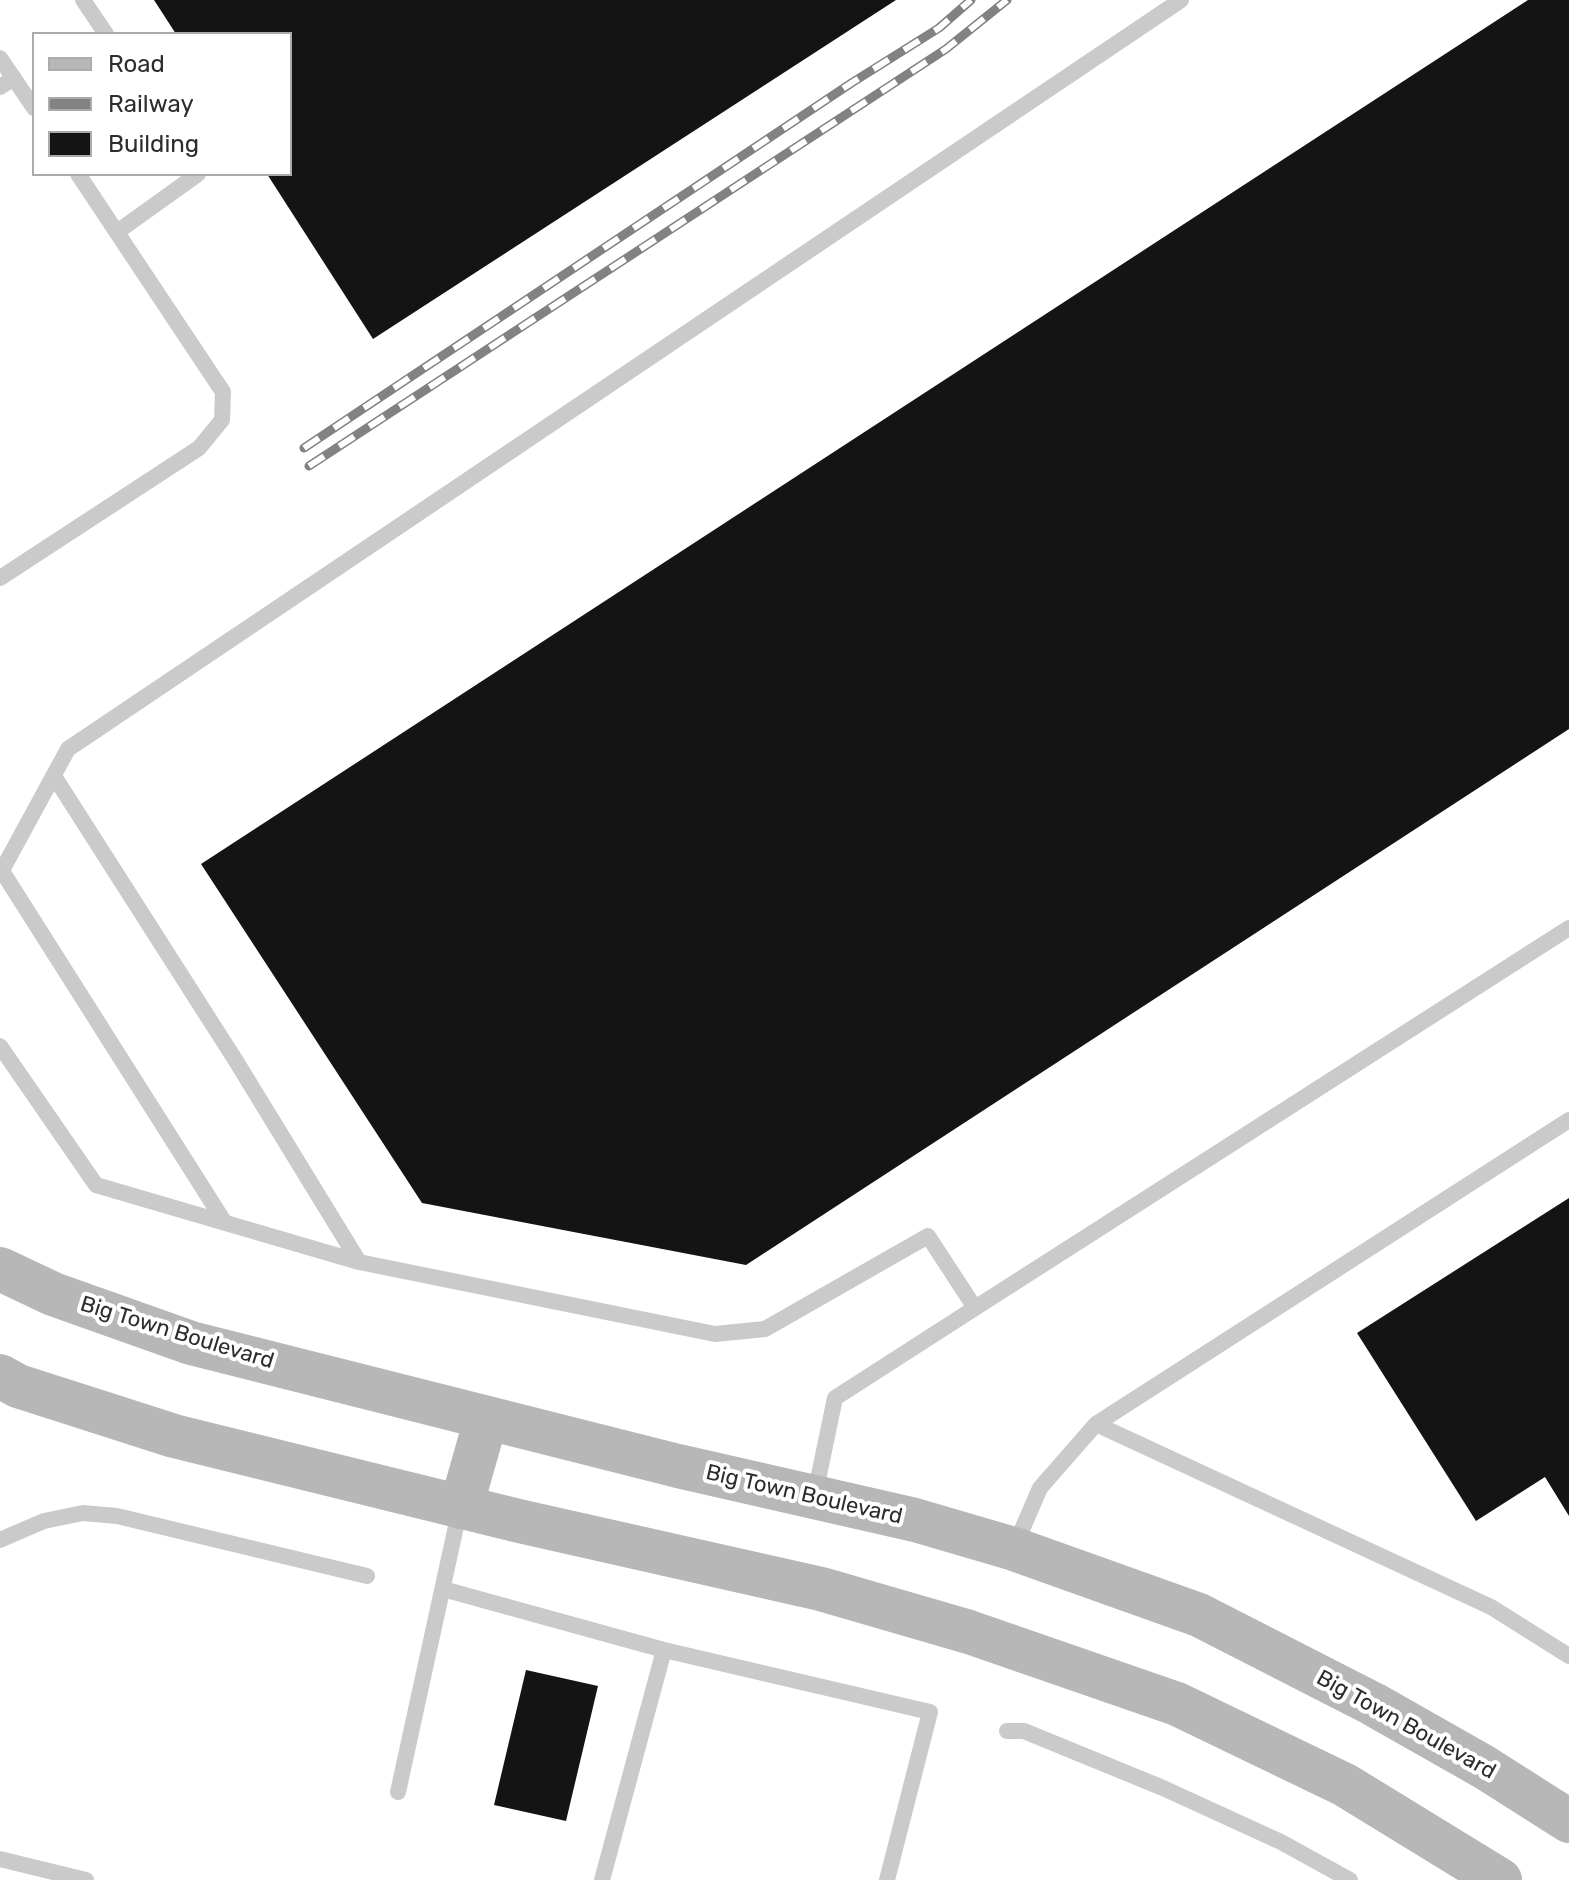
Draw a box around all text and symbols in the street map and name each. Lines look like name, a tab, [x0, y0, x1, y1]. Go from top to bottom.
legend	[32, 32, 292, 176]
text: Road	[108, 50, 165, 78]
text: Railway	[108, 90, 194, 118]
text: Building	[108, 130, 199, 158]
street label: Big Town Boulevard	[77, 1291, 277, 1375]
street label: Big Town Boulevard	[703, 1460, 905, 1530]
street label: Big Town Boulevard	[1312, 1665, 1500, 1785]

